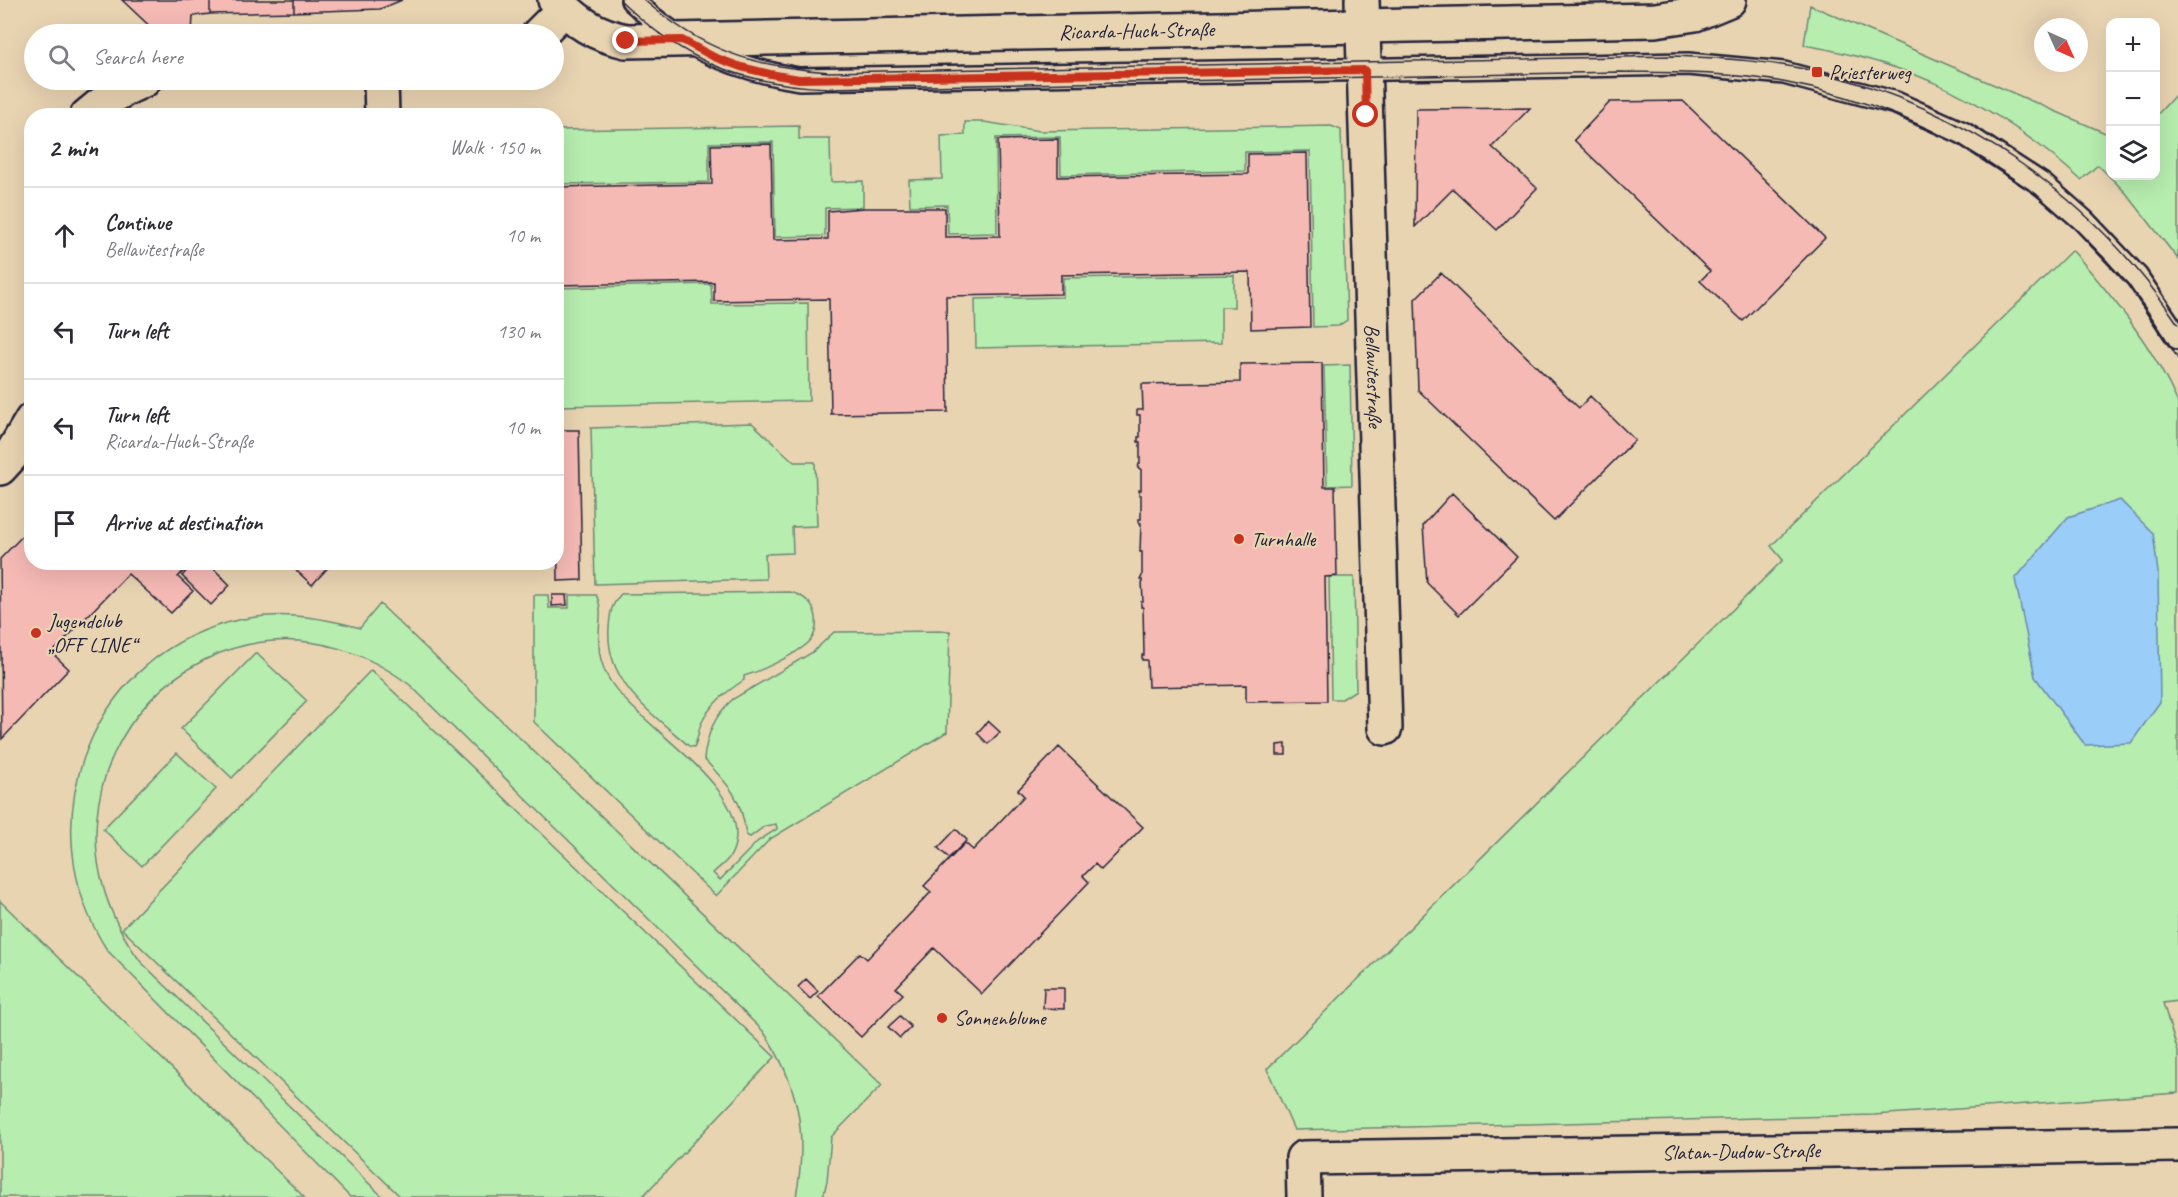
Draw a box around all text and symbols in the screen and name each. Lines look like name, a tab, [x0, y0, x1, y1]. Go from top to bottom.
street label: Ricarda-Huch-Straße	[1059, 16, 1217, 45]
north arrow	[2034, 18, 2088, 72]
map controls	[2106, 18, 2160, 180]
button: +	[2106, 18, 2160, 72]
search box	[24, 24, 564, 90]
route end	[612, 27, 638, 53]
icon: search	[45, 41, 78, 74]
text: Search here	[93, 43, 183, 71]
place label: Priesterweg	[1829, 59, 1912, 85]
marker: Priesterweg	[1810, 65, 1824, 79]
button: −	[2106, 72, 2160, 126]
route start	[1352, 101, 1378, 127]
button: layers	[2106, 126, 2160, 180]
text: 2 min	[48, 131, 98, 164]
text: Walk · 150 m	[450, 135, 540, 160]
text: Continue	[105, 209, 171, 237]
icon: ahead	[48, 219, 81, 252]
text: 10 m	[506, 223, 540, 248]
text: Bellavitestraße	[105, 237, 203, 262]
icon: left	[48, 315, 81, 348]
text: Turn left	[105, 317, 169, 345]
text: 130 m	[497, 319, 540, 344]
street label: Bellavitestraße	[1359, 324, 1389, 430]
text: Turn left	[105, 401, 169, 429]
icon: left	[48, 411, 81, 444]
text: 10 m	[506, 415, 540, 440]
text: Ricarda-Huch-Straße	[105, 429, 253, 454]
icon: arrive	[48, 507, 81, 540]
text: Arrive at destination	[105, 509, 262, 537]
place label: Turnhalle	[1251, 526, 1317, 552]
marker: Turnhalle	[1232, 532, 1246, 546]
place label: Jugendclub „OFF LINE“	[47, 608, 140, 658]
marker: Jugendclub „OFF LINE“	[29, 626, 43, 640]
place label: Sonnenblume	[954, 1005, 1048, 1031]
marker: Sonnenblume	[935, 1011, 949, 1025]
street label: Slatan-Dudow-Straße	[1662, 1137, 1822, 1166]

